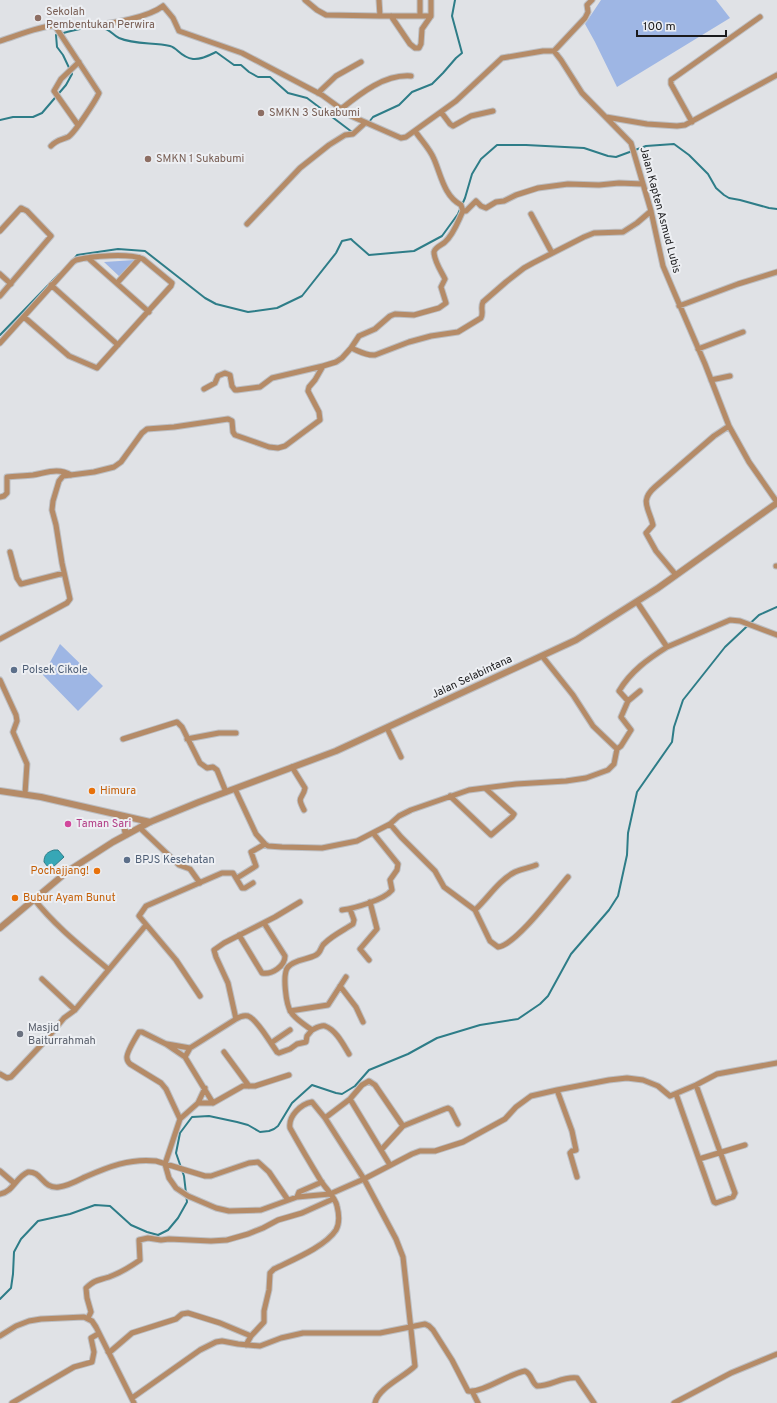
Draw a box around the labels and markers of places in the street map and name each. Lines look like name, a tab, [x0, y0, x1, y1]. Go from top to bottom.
place label: Sekolah Pembentukan Perwira	[46, 5, 155, 32]
marker: Sekolah Pembentukan Perwira	[33, 13, 43, 23]
place label: SMKN 3 Sukabumi	[269, 106, 360, 120]
marker: SMKN 3 Sukabumi	[256, 108, 266, 118]
place label: SMKN 1 Sukabumi	[156, 152, 244, 166]
marker: SMKN 1 Sukabumi	[143, 154, 153, 164]
place label: Polsek Cikole	[22, 663, 88, 677]
marker: Polsek Cikole	[9, 665, 19, 675]
place label: Himura	[100, 784, 136, 798]
marker: Himura	[87, 786, 97, 796]
place label: Taman Sari	[76, 817, 131, 831]
marker: Taman Sari	[63, 819, 73, 829]
place label: BPJS Kesehatan	[135, 853, 215, 867]
marker: BPJS Kesehatan	[122, 855, 132, 865]
place label: Pochajjang!	[31, 864, 89, 878]
marker: Pochajjang!	[92, 866, 102, 876]
place label: Bubur Ayam Bunut	[23, 891, 116, 905]
marker: Bubur Ayam Bunut	[10, 893, 20, 903]
place label: Masjid Baiturrahmah	[28, 1021, 96, 1048]
marker: Masjid Baiturrahmah	[15, 1029, 25, 1039]

